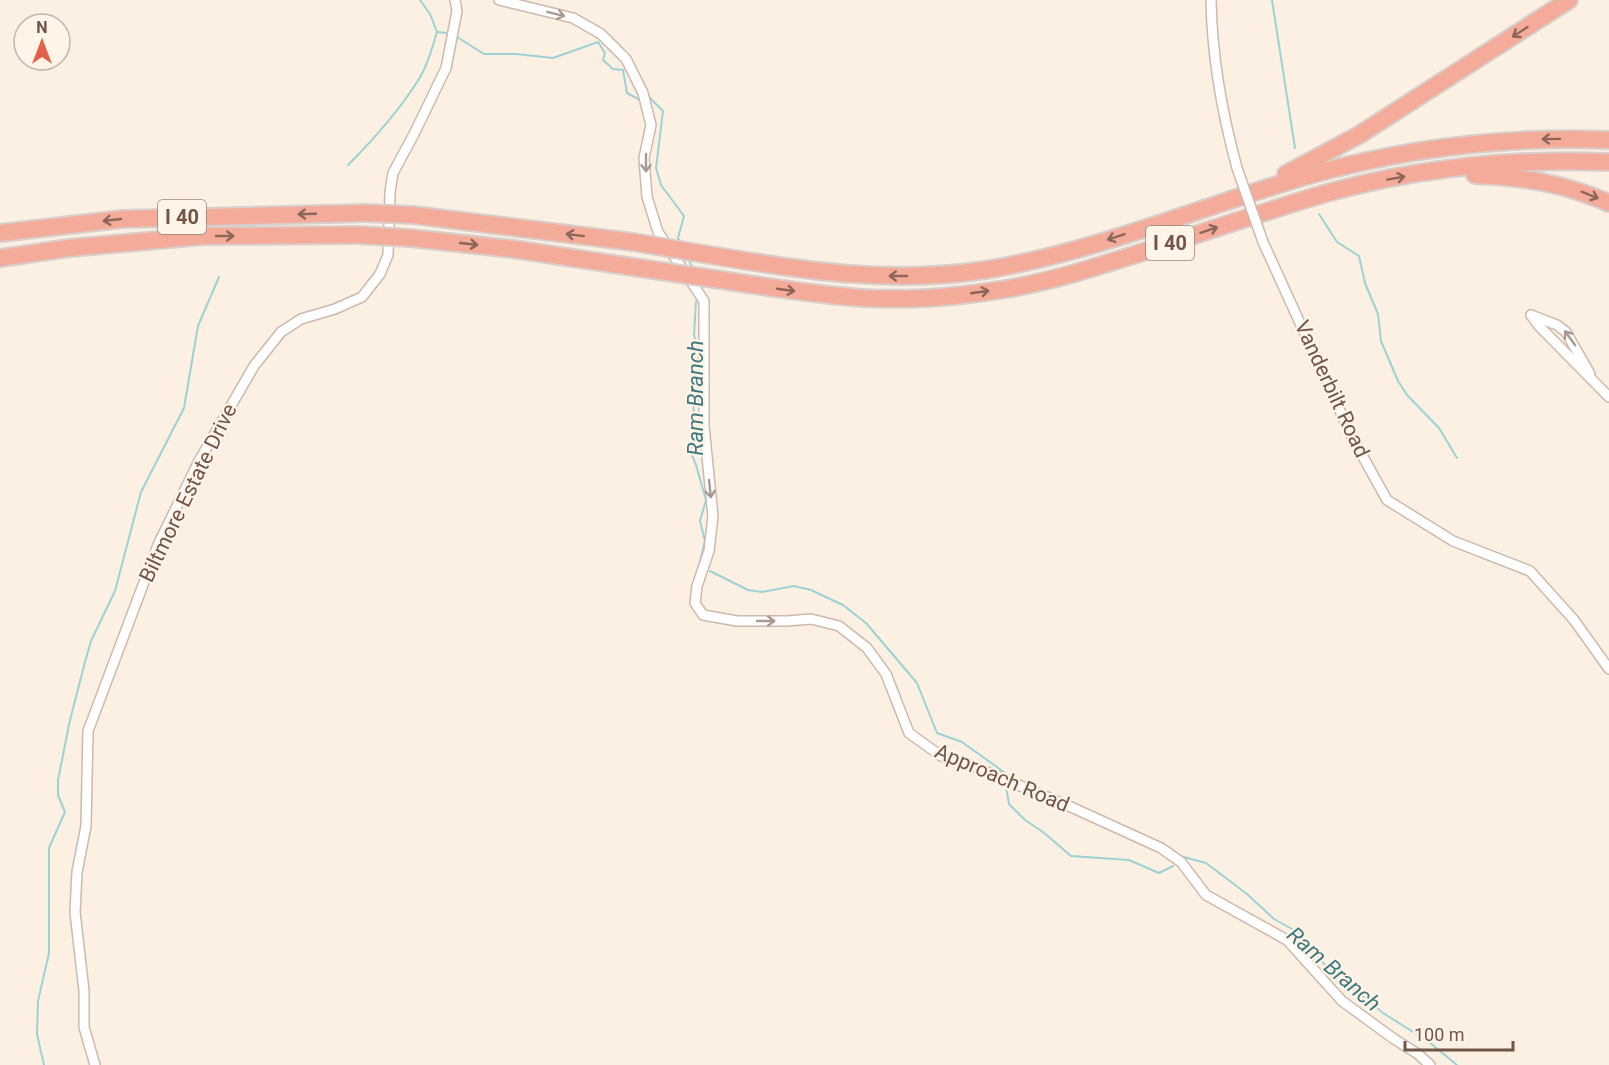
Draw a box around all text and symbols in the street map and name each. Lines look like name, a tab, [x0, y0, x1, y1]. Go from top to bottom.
one-way arrow	[546, 9, 565, 21]
north arrow	[12, 12, 72, 72]
text: N	[36, 18, 48, 37]
one-way arrow	[1511, 25, 1528, 38]
one-way arrow	[1541, 133, 1561, 145]
one-way arrow	[640, 152, 651, 172]
one-way arrow	[1386, 172, 1406, 183]
one-way arrow	[1580, 190, 1598, 201]
road number: I 40	[158, 200, 206, 234]
one-way arrow	[298, 208, 318, 220]
one-way arrow	[103, 215, 123, 226]
one-way arrow	[1199, 224, 1218, 235]
road number: I 40	[1146, 226, 1194, 260]
one-way arrow	[565, 229, 585, 240]
one-way arrow	[215, 230, 235, 242]
one-way arrow	[1107, 232, 1126, 243]
one-way arrow	[458, 239, 478, 250]
one-way arrow	[889, 270, 909, 282]
one-way arrow	[776, 284, 796, 295]
one-way arrow	[970, 287, 990, 298]
street label: Vanderbilt Road	[1290, 317, 1374, 461]
one-way arrow	[1564, 330, 1577, 346]
water label: Ram Branch	[683, 340, 708, 456]
street label: Biltmore Estate Drive	[134, 400, 242, 586]
one-way arrow	[705, 478, 716, 498]
one-way arrow	[756, 615, 776, 627]
street label: Approach Road	[931, 739, 1073, 817]
water label: Ram Branch	[1282, 922, 1386, 1016]
scale bar	[1405, 1014, 1513, 1052]
text: 100 m	[1414, 1024, 1465, 1045]

